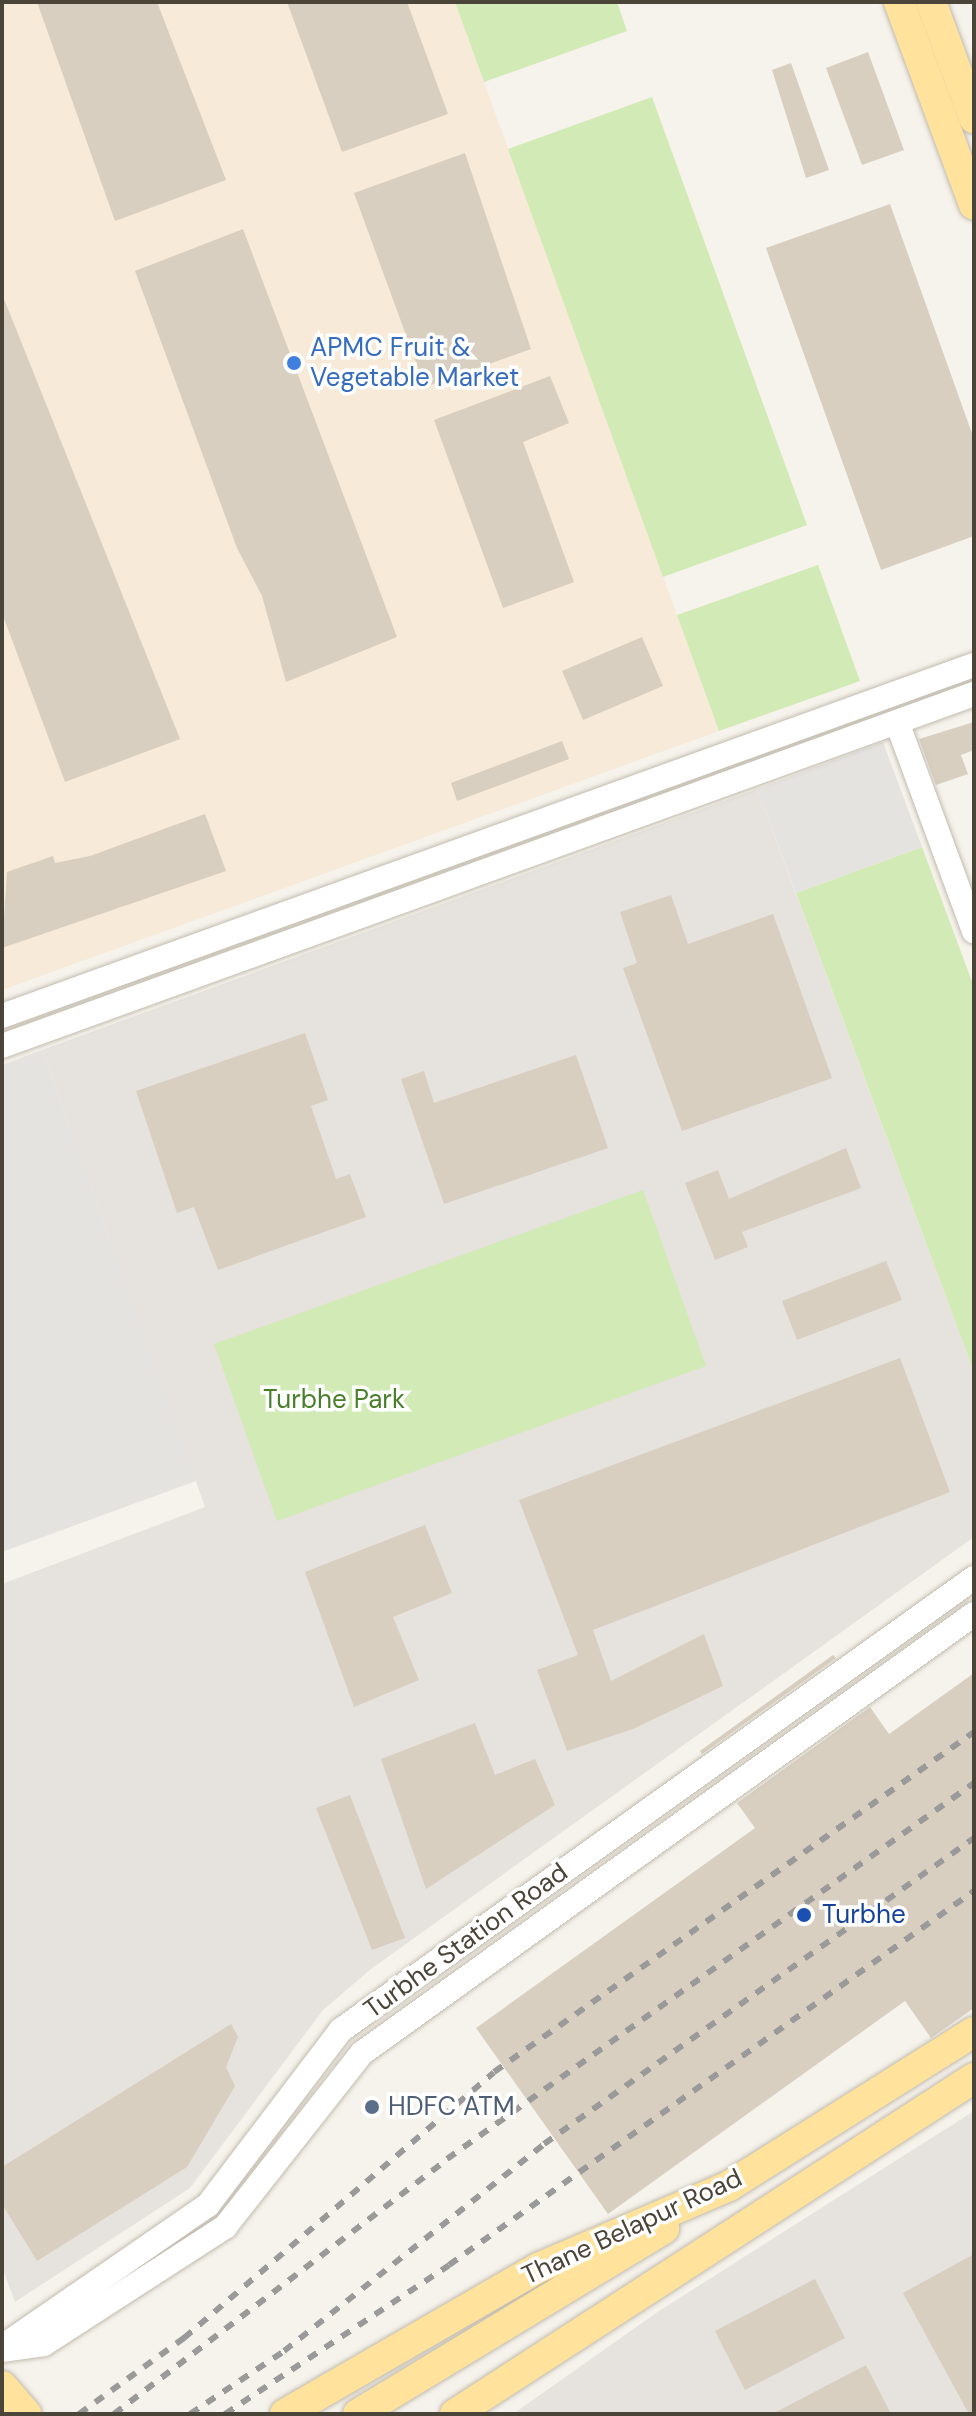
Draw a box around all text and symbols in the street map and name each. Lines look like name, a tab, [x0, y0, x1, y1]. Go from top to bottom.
place label: APMC Fruit & Vegetable Market	[310, 332, 519, 394]
marker: APMC Fruit & Vegetable Market	[285, 354, 303, 372]
park label: Turbhe Park	[263, 1384, 405, 1416]
street label: Turbhe Station Road	[358, 1857, 574, 2025]
place label: Turbhe	[822, 1899, 906, 1931]
marker: Turbhe	[793, 1904, 815, 1926]
place label: HDFC ATM	[388, 2091, 515, 2123]
marker: HDFC ATM	[363, 2098, 381, 2116]
street label: Thane Belapur Road	[517, 2162, 747, 2292]

